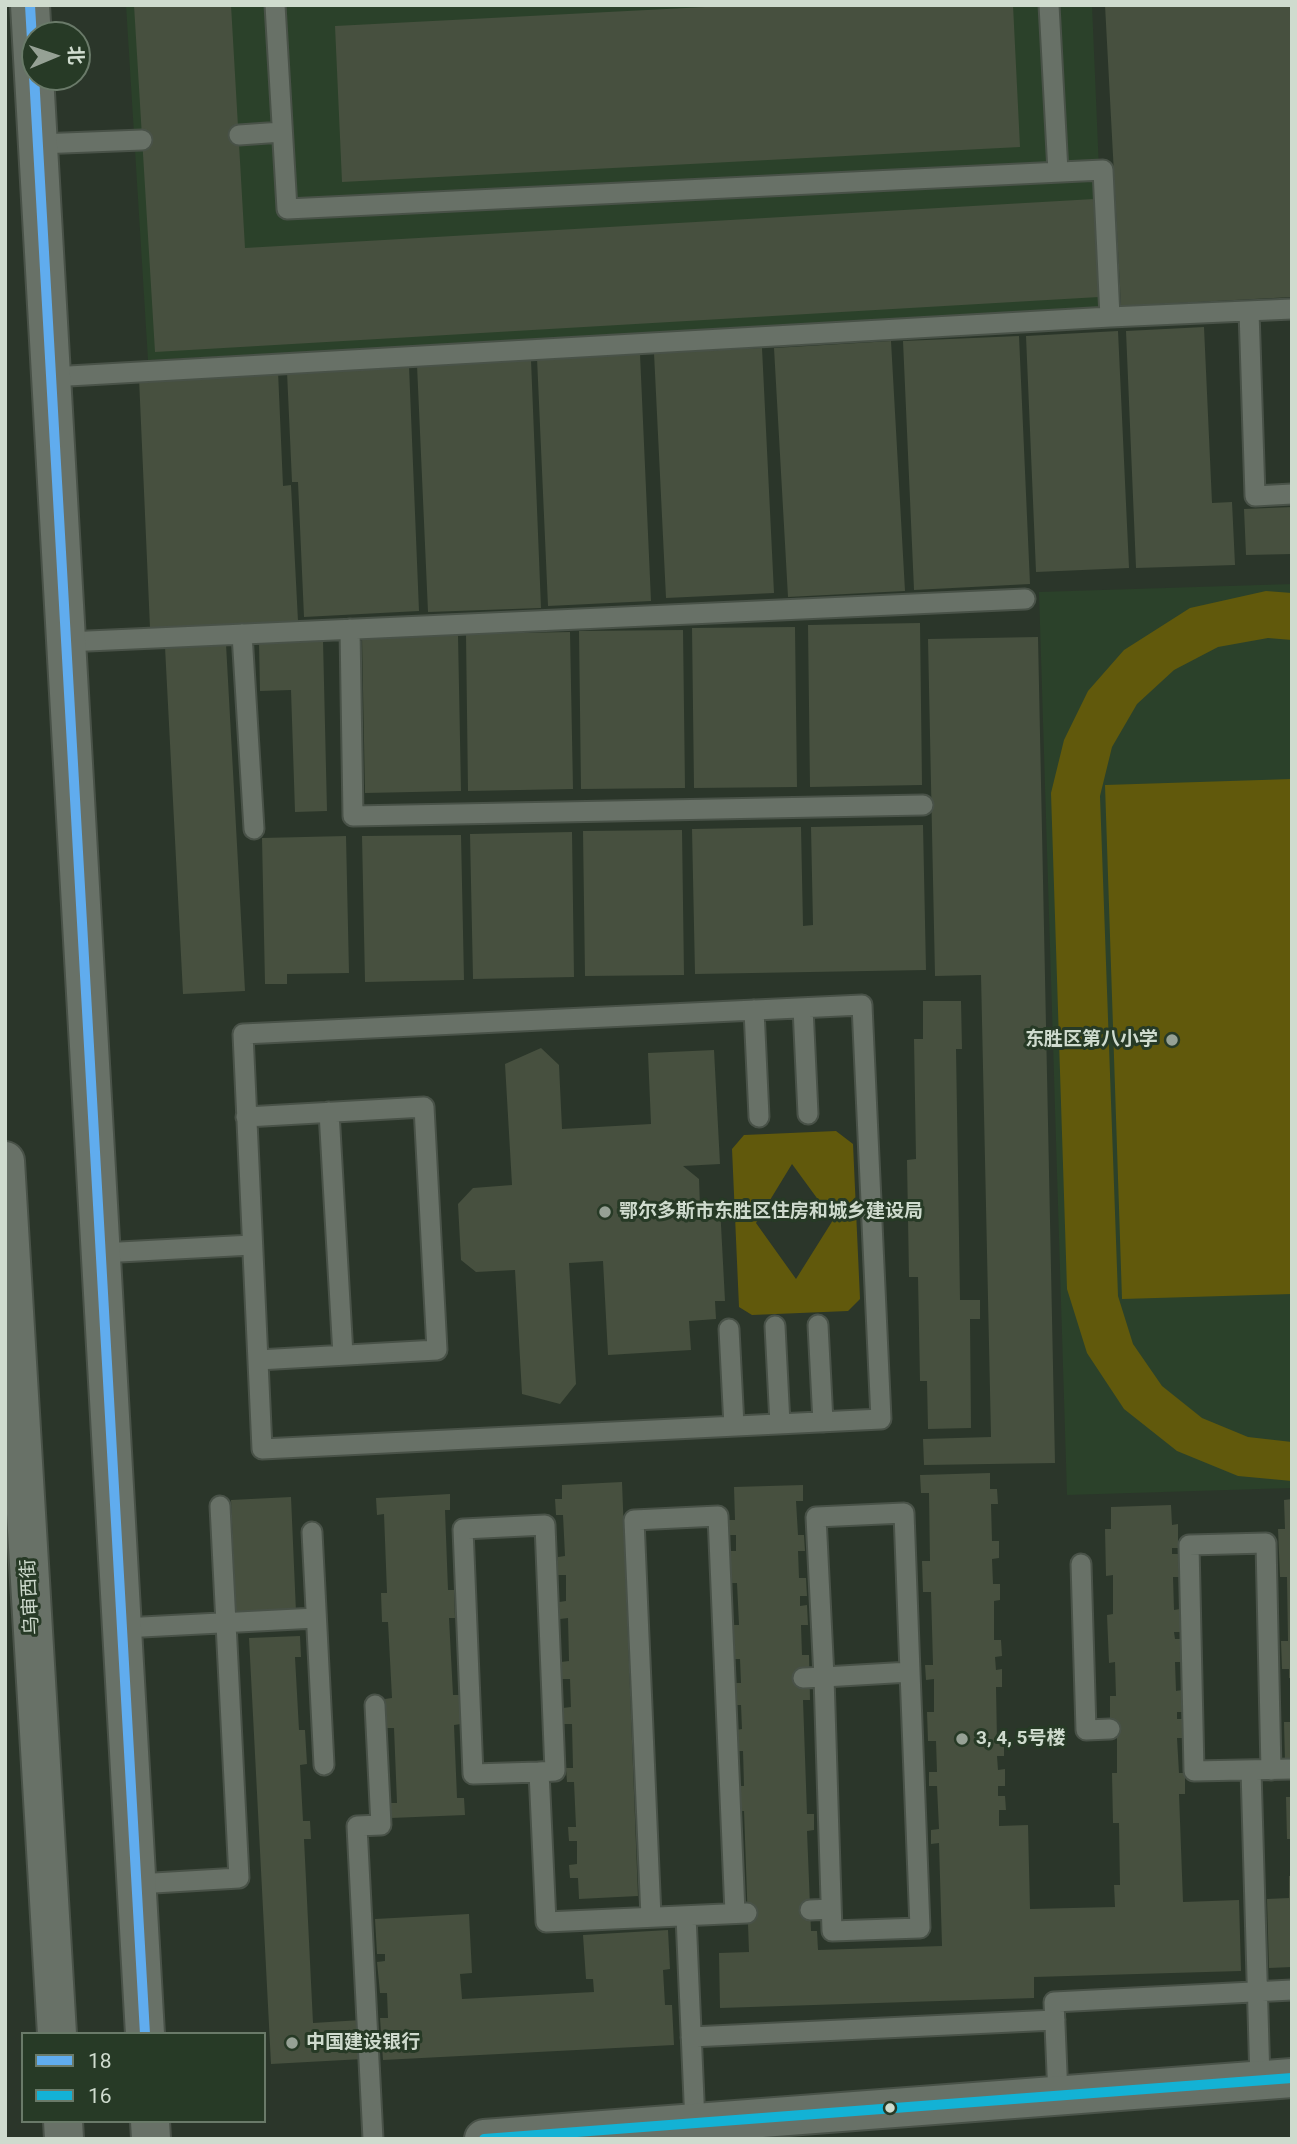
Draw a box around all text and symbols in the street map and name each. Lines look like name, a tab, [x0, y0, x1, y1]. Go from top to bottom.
north arrow	[21, 21, 91, 91]
text: 北	[64, 45, 87, 65]
place label: 东胜区第八小学	[1025, 1029, 1158, 1051]
marker: 东胜区第八小学	[1164, 1032, 1180, 1048]
place label: 鄂尔多斯市东胜区住房和城乡建设局	[619, 1201, 923, 1223]
marker: 鄂尔多斯市东胜区住房和城乡建设局	[597, 1204, 613, 1220]
street label: 乌审西街	[18, 1558, 44, 1636]
place label: 3, 4, 5号楼	[976, 1728, 1065, 1750]
marker: 3, 4, 5号楼	[954, 1731, 970, 1747]
legend	[21, 2032, 266, 2123]
place label: 中国建设银行	[306, 2032, 420, 2054]
marker: 中国建设银行	[284, 2035, 300, 2051]
text: 18	[88, 2049, 112, 2073]
text: 16	[88, 2084, 112, 2108]
unlabelled marker	[883, 2101, 897, 2115]

